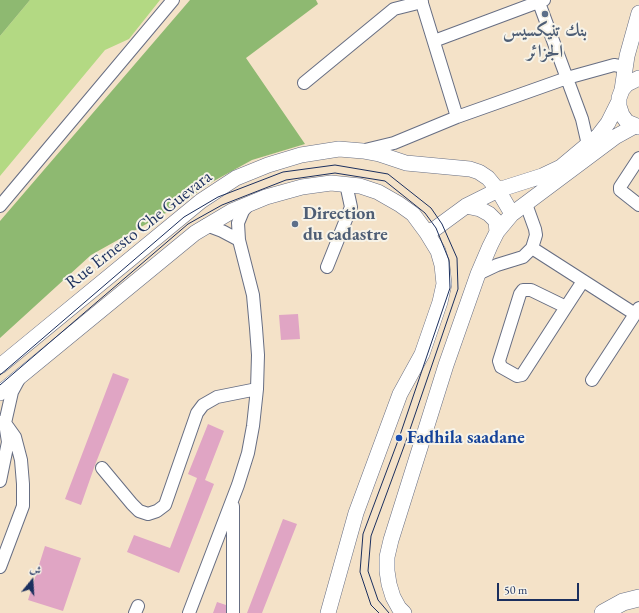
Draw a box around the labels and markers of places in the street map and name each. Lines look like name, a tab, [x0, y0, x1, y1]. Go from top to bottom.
marker: بنك تنيكسيس الجزائر	[540, 9, 550, 19]
place label: بنك تنيكسيس الجزائر	[503, 20, 587, 62]
place label: Direction du cadastre	[303, 203, 388, 246]
marker: Direction du cadastre	[290, 219, 300, 229]
place label: Fadhila saadane	[407, 427, 525, 449]
marker: Fadhila saadane	[394, 433, 404, 443]

